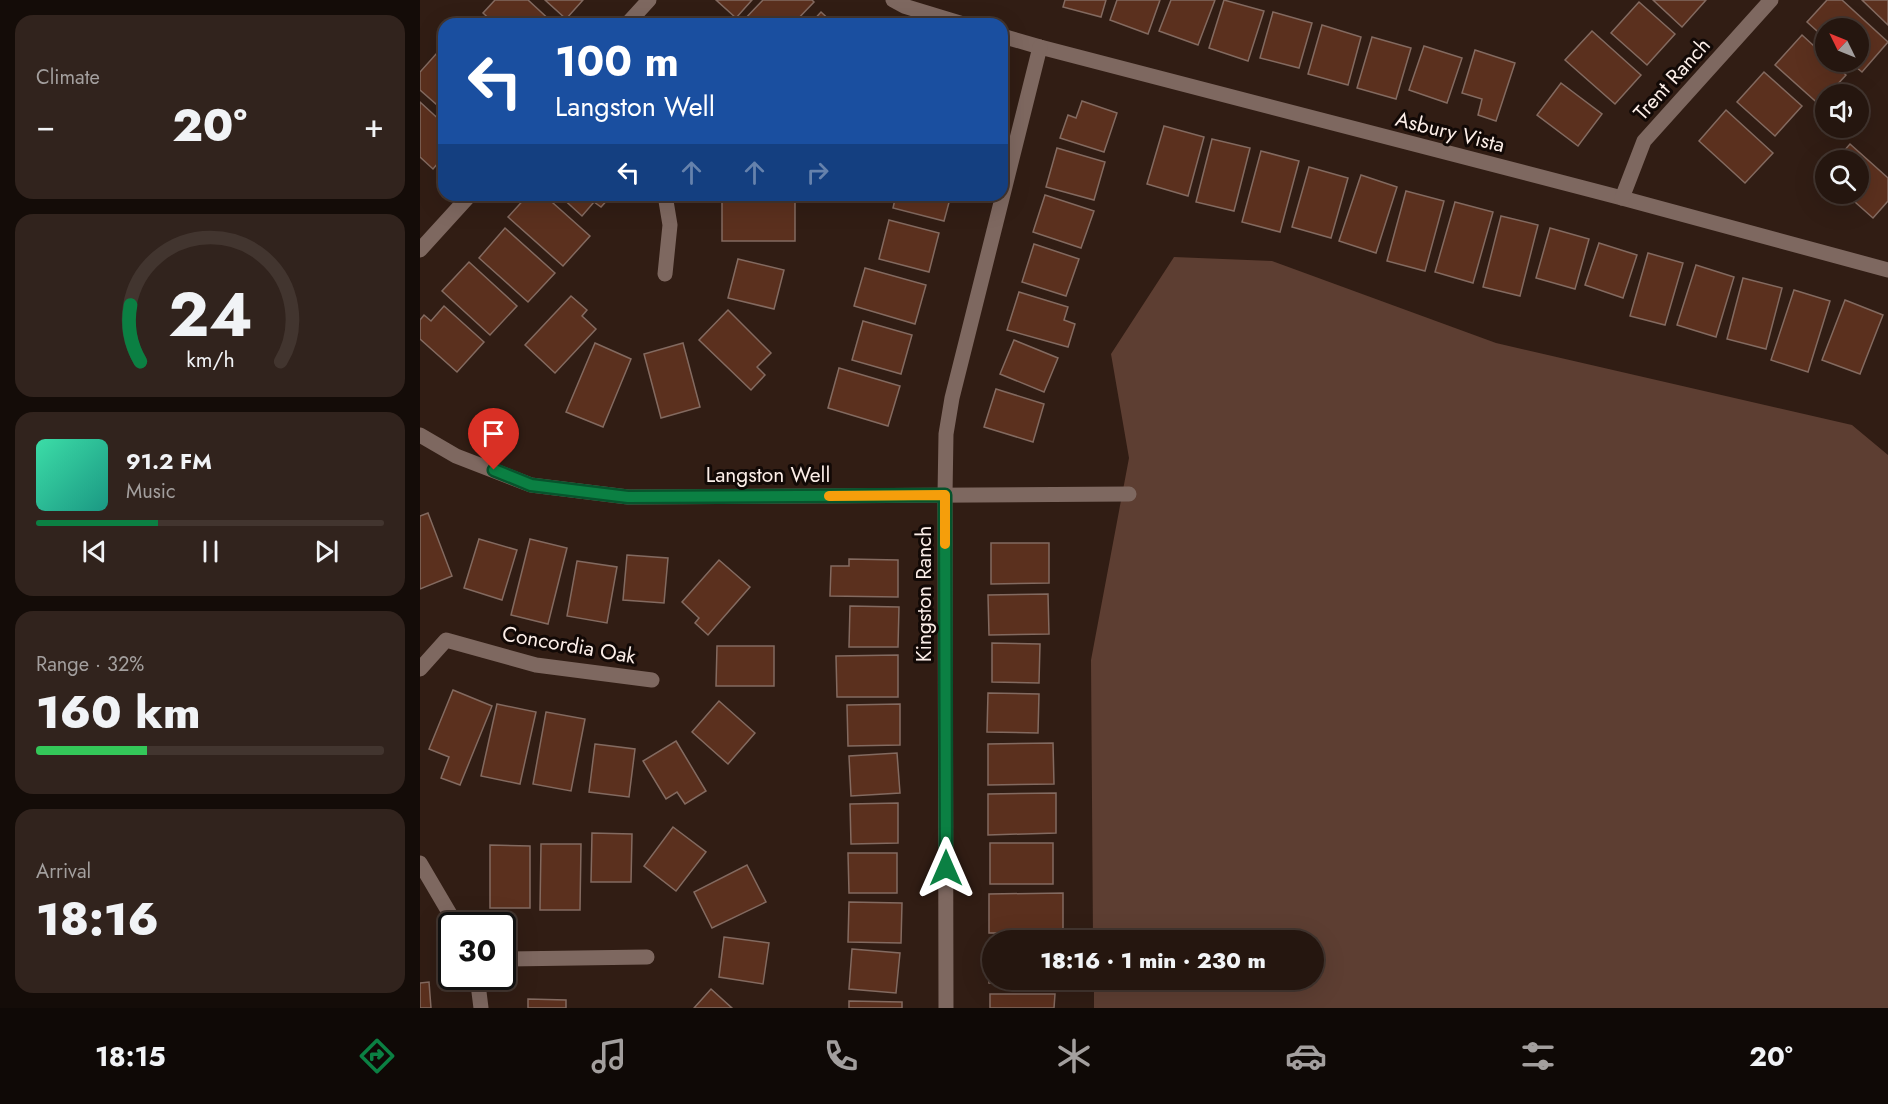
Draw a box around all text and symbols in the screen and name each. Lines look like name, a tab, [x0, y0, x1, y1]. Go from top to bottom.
north arrow	[1815, 18, 1869, 72]
map controls	[1815, 18, 1869, 204]
text: 100 m	[555, 31, 679, 92]
street label: Trent Ranch	[1627, 31, 1717, 127]
icon: left	[456, 42, 534, 120]
text: Climate	[36, 63, 100, 92]
button: sound	[1815, 84, 1869, 138]
text: Langston Well	[555, 87, 715, 126]
text: 20°	[172, 93, 247, 158]
text: −	[36, 102, 55, 149]
text: +	[364, 102, 384, 149]
street label: Asbury Vista	[1392, 104, 1508, 160]
button: search	[1815, 150, 1869, 204]
icon: left	[612, 156, 645, 189]
icon: ahead	[675, 156, 708, 189]
icon: ahead	[738, 156, 771, 189]
icon: right	[801, 156, 834, 189]
text: 24	[168, 270, 252, 360]
text: km/h	[186, 345, 234, 376]
pin	[468, 408, 519, 470]
icon: arrive	[477, 417, 510, 450]
text: 91.2 FM	[126, 445, 212, 477]
street label: Langston Well	[706, 460, 830, 490]
text: Music	[126, 477, 176, 506]
street label: Kingston Ranch	[909, 526, 939, 662]
icon: previous	[78, 535, 111, 568]
icon: pause	[194, 535, 227, 568]
icon: next	[310, 535, 343, 568]
street label: Concordia Oak	[500, 618, 639, 672]
text: Range · 32%	[36, 650, 144, 679]
text: 160 km	[36, 680, 200, 745]
position arrow	[914, 836, 978, 900]
text: Arrival	[36, 857, 91, 886]
text: 18:16	[36, 887, 159, 952]
speed limit sign: 30	[438, 912, 516, 990]
text: 18:16 · 1 min · 230 m	[1040, 944, 1266, 976]
icon: directions	[356, 1035, 398, 1077]
icon: music	[588, 1035, 630, 1077]
icon: phone	[820, 1035, 862, 1077]
icon: climate	[1053, 1035, 1095, 1077]
icon: car	[1285, 1035, 1327, 1077]
icon: filters	[1517, 1035, 1559, 1077]
text: 18:15	[95, 1037, 166, 1076]
text: 20°	[1749, 1037, 1793, 1076]

